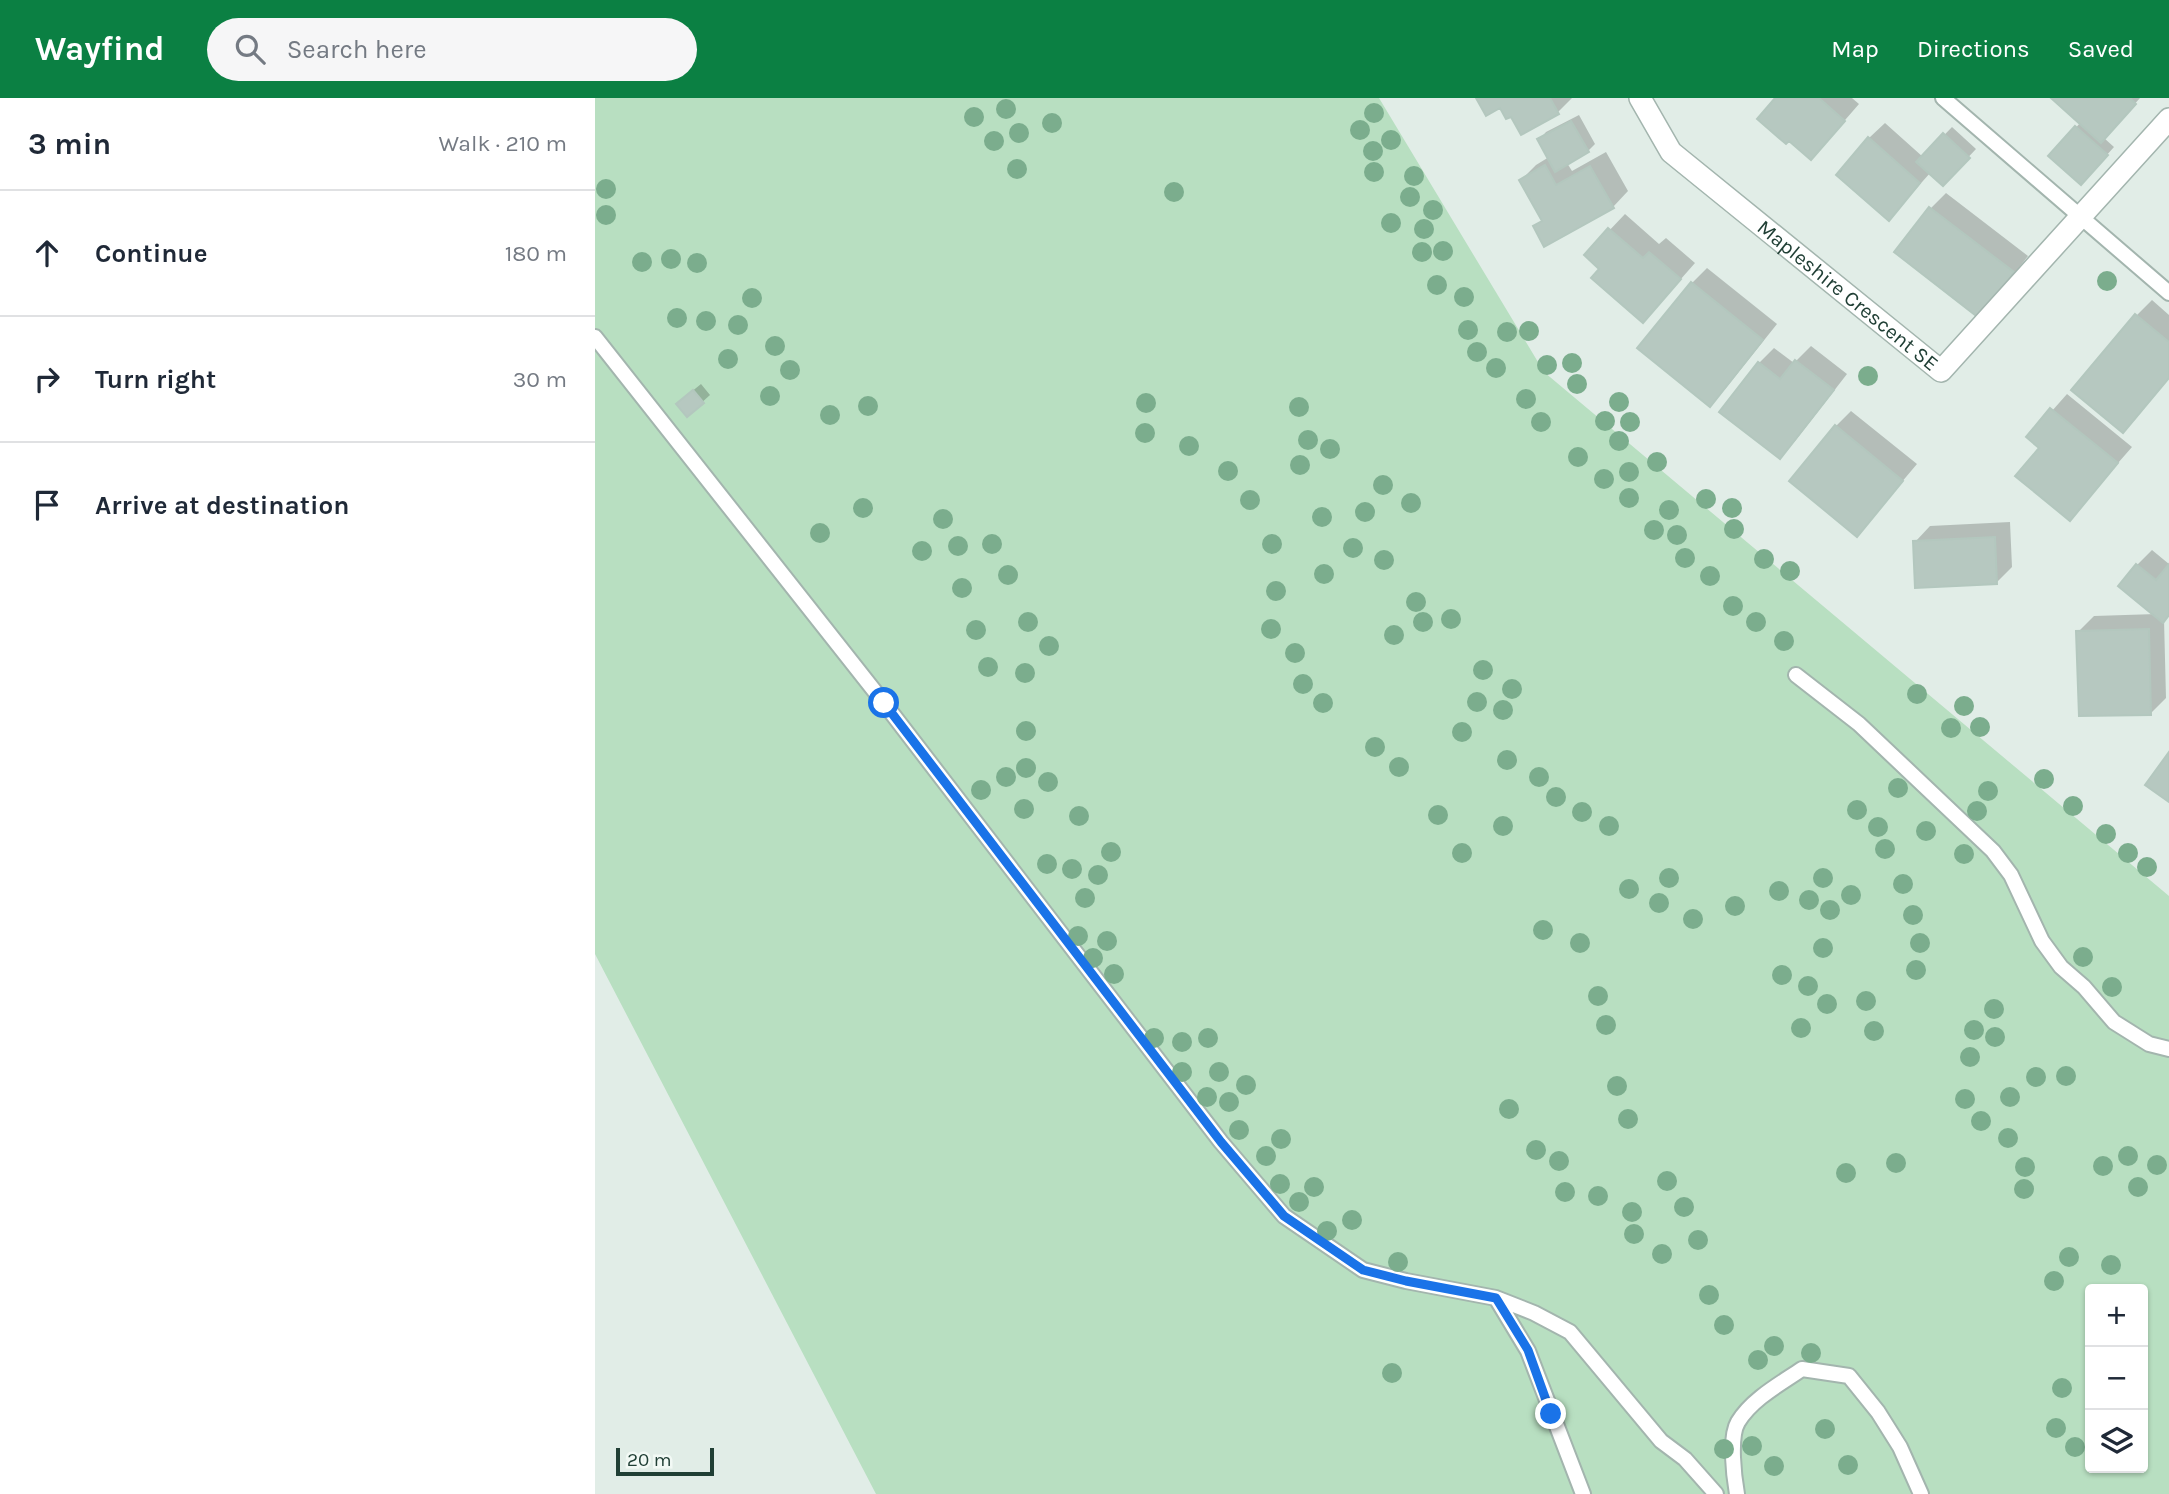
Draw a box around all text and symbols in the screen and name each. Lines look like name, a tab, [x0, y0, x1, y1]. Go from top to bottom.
search box	[207, 18, 697, 81]
text: Wayfind	[35, 30, 165, 68]
icon: search	[231, 30, 269, 68]
text: Search here	[287, 34, 426, 65]
text: Map	[1831, 35, 1879, 63]
text: Directions	[1917, 35, 2030, 63]
text: Saved	[2068, 35, 2134, 63]
text: 3 min	[28, 126, 111, 162]
text: Walk · 210 m	[439, 130, 567, 157]
street label: Mapleshire Crescent SE	[1753, 215, 1943, 376]
icon: ahead	[28, 234, 66, 272]
text: Continue	[95, 238, 207, 269]
text: 180 m	[505, 240, 567, 267]
icon: right	[28, 360, 66, 398]
text: Turn right	[95, 364, 216, 395]
text: 30 m	[513, 366, 567, 393]
icon: arrive	[28, 486, 66, 524]
text: Arrive at destination	[95, 490, 349, 521]
route start	[868, 687, 899, 718]
map controls	[2085, 1284, 2148, 1473]
button: +	[2085, 1284, 2148, 1347]
button: −	[2085, 1347, 2148, 1410]
route end	[1535, 1398, 1566, 1429]
button: layers	[2085, 1410, 2148, 1473]
scale bar	[616, 1445, 714, 1477]
text: 20 m	[627, 1449, 672, 1471]

